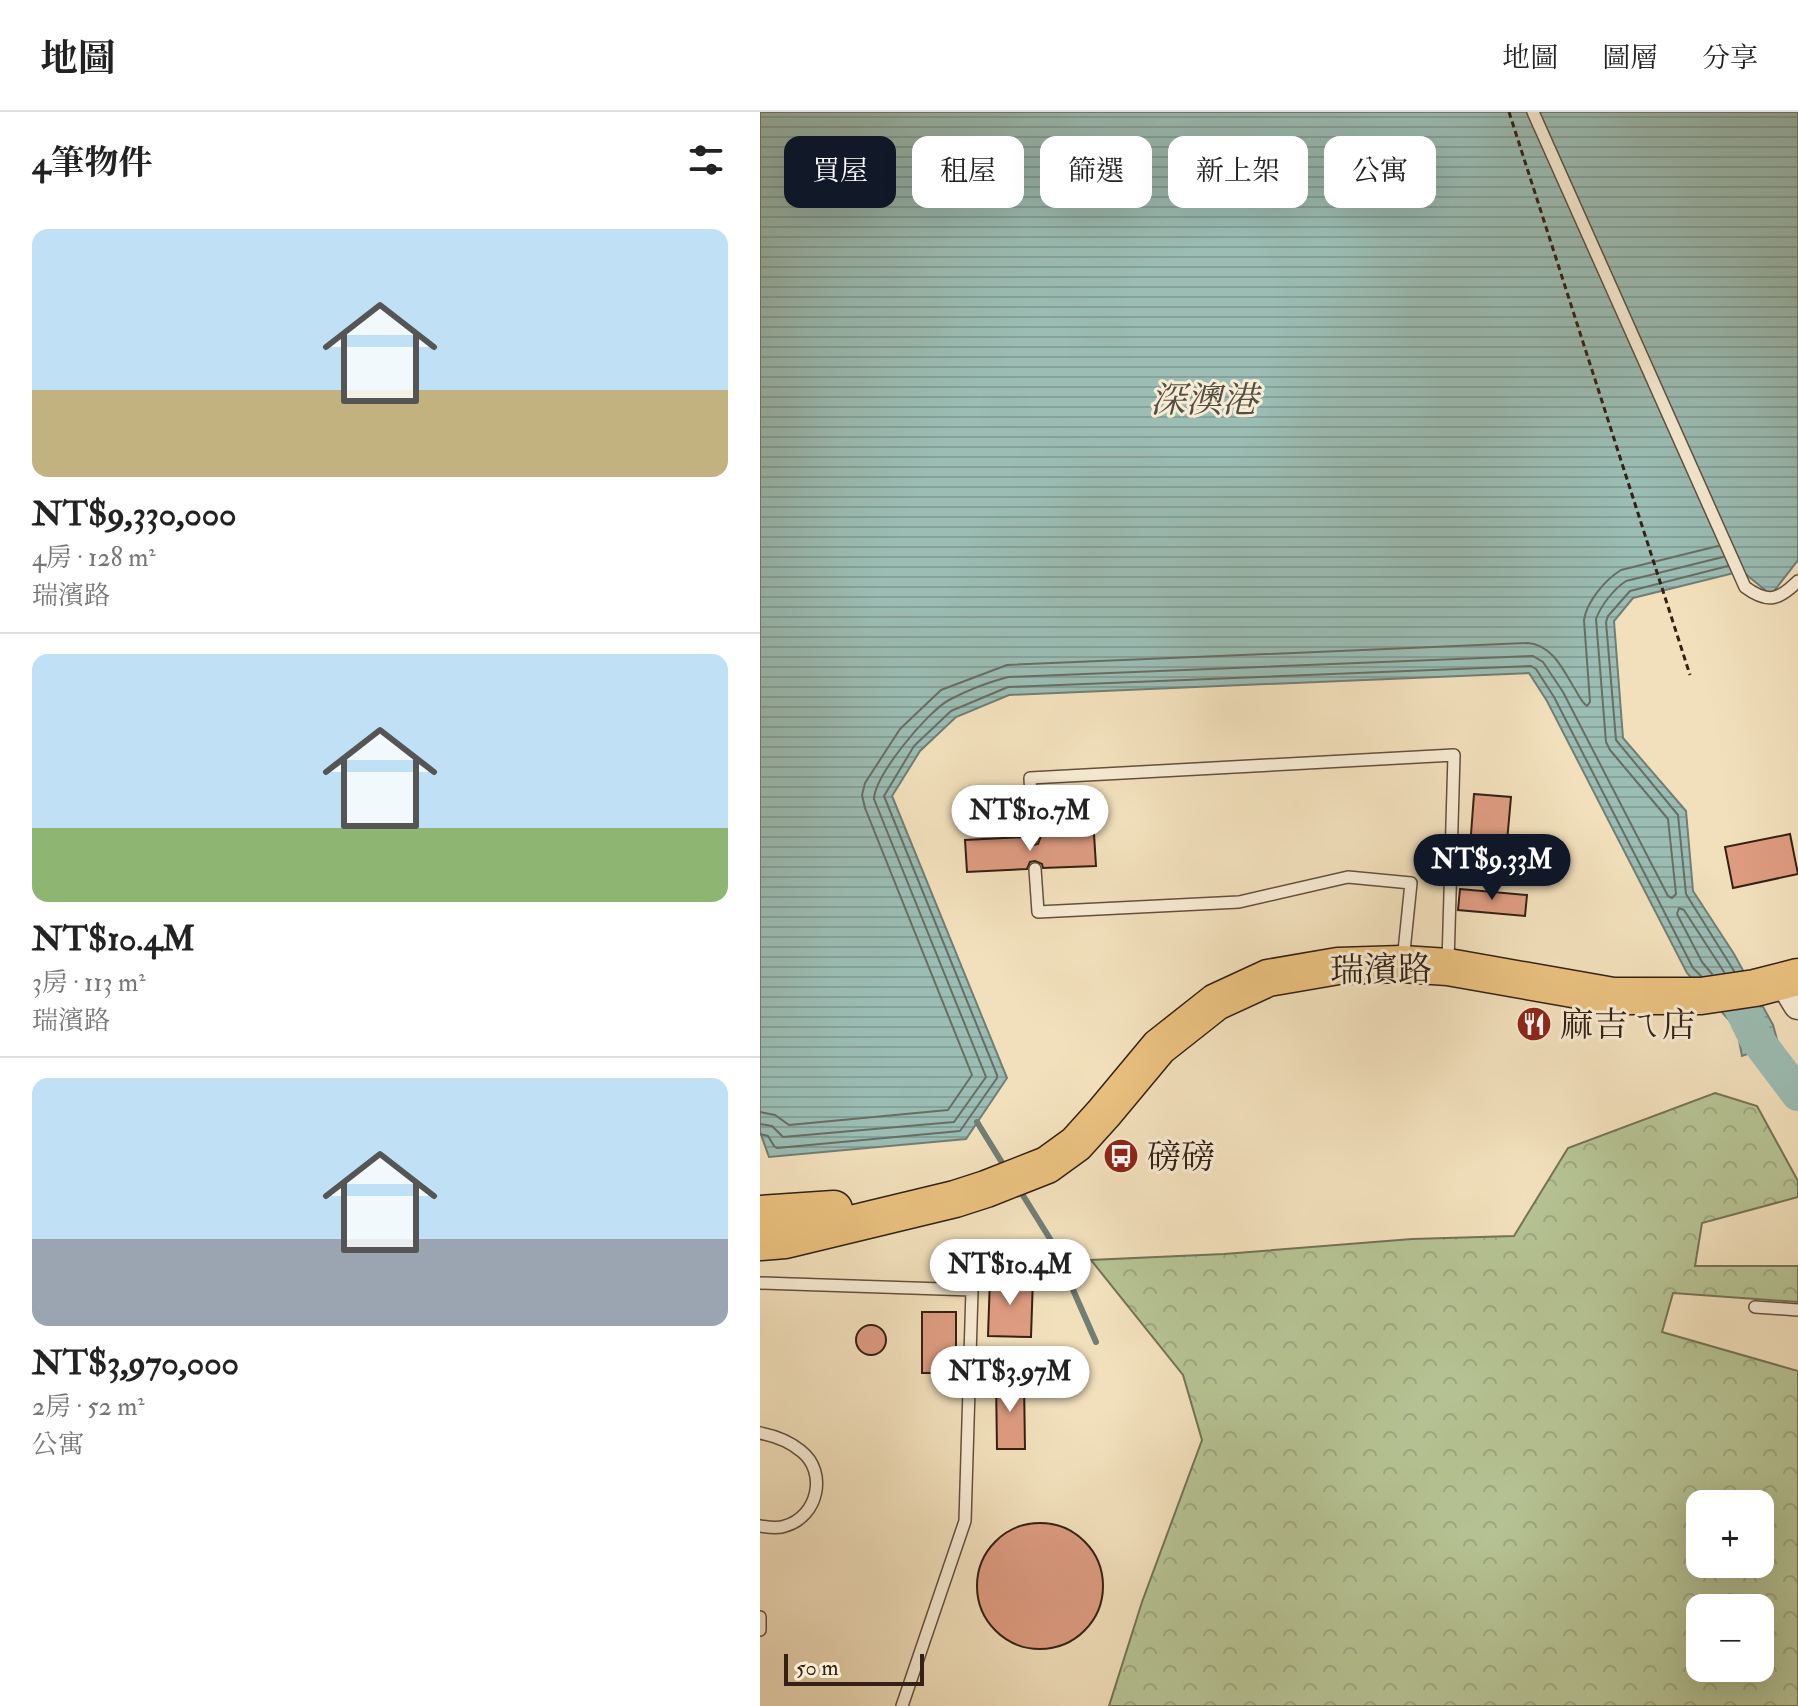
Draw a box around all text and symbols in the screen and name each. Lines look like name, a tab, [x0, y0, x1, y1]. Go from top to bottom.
text: 地圖	[40, 35, 116, 83]
text: 地圖	[1502, 41, 1558, 76]
text: 圖層	[1602, 41, 1658, 76]
text: 分享	[1702, 41, 1758, 76]
chip: 買屋	[784, 136, 896, 208]
chip: 租屋	[912, 136, 1024, 208]
chip: 篩選	[1040, 136, 1152, 208]
chip: 新上架	[1168, 136, 1308, 208]
chip: 公寓	[1324, 136, 1436, 208]
icon: filters	[684, 138, 728, 182]
text: 4筆物件	[32, 142, 152, 185]
icon: home	[308, 281, 452, 425]
water label: 深澳港	[1150, 378, 1262, 423]
text: NT$9,330,000	[32, 493, 237, 536]
text: 4房 · 128 m²	[32, 542, 156, 574]
text: 瑞濱路	[32, 580, 110, 612]
icon: home	[308, 706, 452, 850]
pin: NT$10.7M	[947, 785, 1113, 853]
text: NT$10.7M	[969, 795, 1091, 827]
pin: NT$9.33M	[1409, 834, 1575, 902]
text: NT$9.33M	[1432, 844, 1552, 876]
text: NT$10.4M	[32, 918, 195, 961]
street label: 瑞濱路	[1330, 948, 1432, 993]
text: 3房 · 113 m²	[32, 967, 146, 999]
place label: 麻吉ㄟ店	[1560, 1004, 1696, 1047]
text: 瑞濱路	[32, 1005, 110, 1037]
restaurant icon: 麻吉ㄟ店	[1515, 1005, 1553, 1043]
icon: home	[308, 1130, 452, 1274]
place label: 磅磅	[1147, 1136, 1215, 1179]
bus stop icon: 磅磅	[1102, 1137, 1140, 1175]
pin: NT$10.4M	[927, 1239, 1093, 1307]
text: NT$10.4M	[948, 1249, 1072, 1281]
text: NT$3,970,000	[32, 1342, 239, 1385]
pin: NT$3.97M	[927, 1346, 1093, 1414]
text: NT$3.97M	[949, 1356, 1071, 1388]
text: 2房 · 52 m²	[32, 1391, 145, 1423]
text: 公寓	[32, 1429, 84, 1461]
map controls	[1686, 1490, 1774, 1682]
button: +	[1686, 1490, 1774, 1578]
button: −	[1686, 1594, 1774, 1682]
scale bar	[784, 1650, 924, 1686]
text: 50 m	[796, 1654, 838, 1682]

